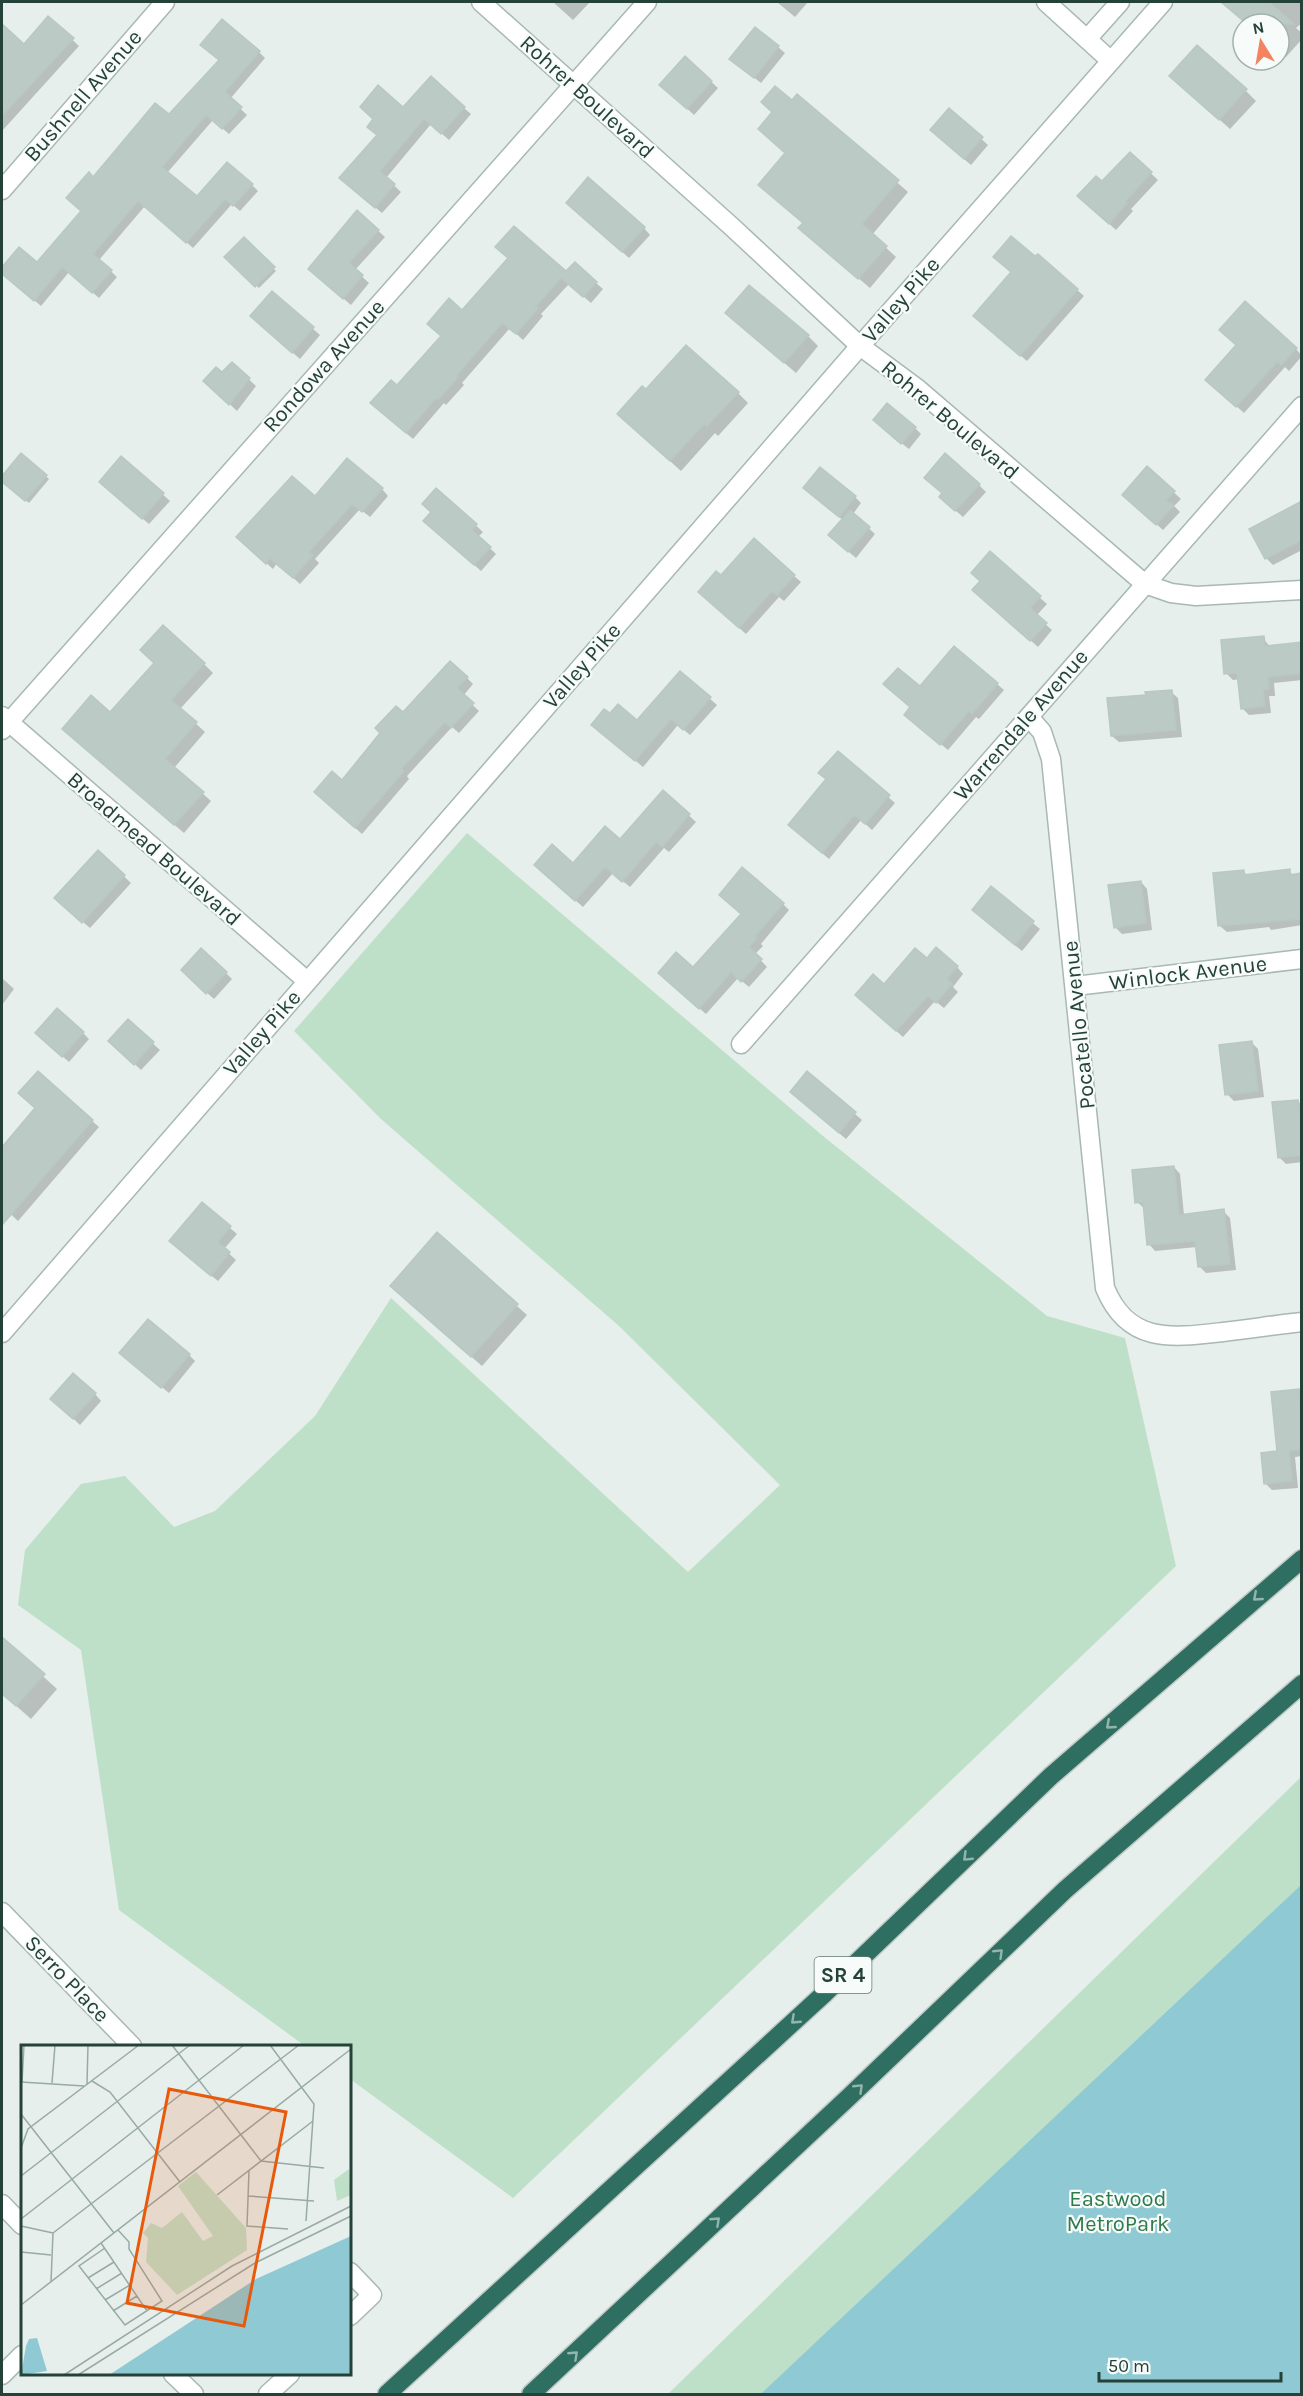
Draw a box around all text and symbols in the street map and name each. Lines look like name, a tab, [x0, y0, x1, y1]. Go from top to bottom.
north arrow	[1231, 12, 1291, 72]
text: N	[1251, 17, 1266, 38]
street label: Bushnell Avenue	[19, 25, 147, 167]
street label: Rohrer Boulevard	[514, 30, 660, 164]
street label: Valley Pike	[857, 252, 945, 348]
street label: Rondowa Avenue	[258, 294, 390, 438]
street label: Rohrer Boulevard	[876, 355, 1024, 485]
street label: Valley Pike	[538, 618, 626, 714]
street label: Warrendale Avenue	[948, 644, 1094, 806]
street label: Broadmead Boulevard	[62, 766, 246, 932]
street label: Pocatello Avenue	[1057, 940, 1101, 1110]
street label: Winlock Avenue	[1107, 950, 1269, 996]
street label: Valley Pike	[218, 985, 306, 1081]
one-way arrow	[1253, 1590, 1264, 1601]
one-way arrow	[1106, 1718, 1117, 1729]
one-way arrow	[963, 1850, 973, 1861]
street label: Serro Place	[19, 1930, 115, 2028]
one-way arrow	[993, 1949, 1003, 1960]
road number: SR 4	[814, 1957, 872, 1993]
one-way arrow	[791, 2013, 802, 2024]
inset map	[21, 2045, 351, 2375]
one-way arrow	[852, 2084, 862, 2095]
park label: Eastwood MetroPark	[1067, 2186, 1169, 2237]
one-way arrow	[710, 2217, 720, 2228]
scale bar	[1099, 2345, 1280, 2383]
one-way arrow	[567, 2351, 578, 2362]
text: 50 m	[1108, 2355, 1150, 2377]

